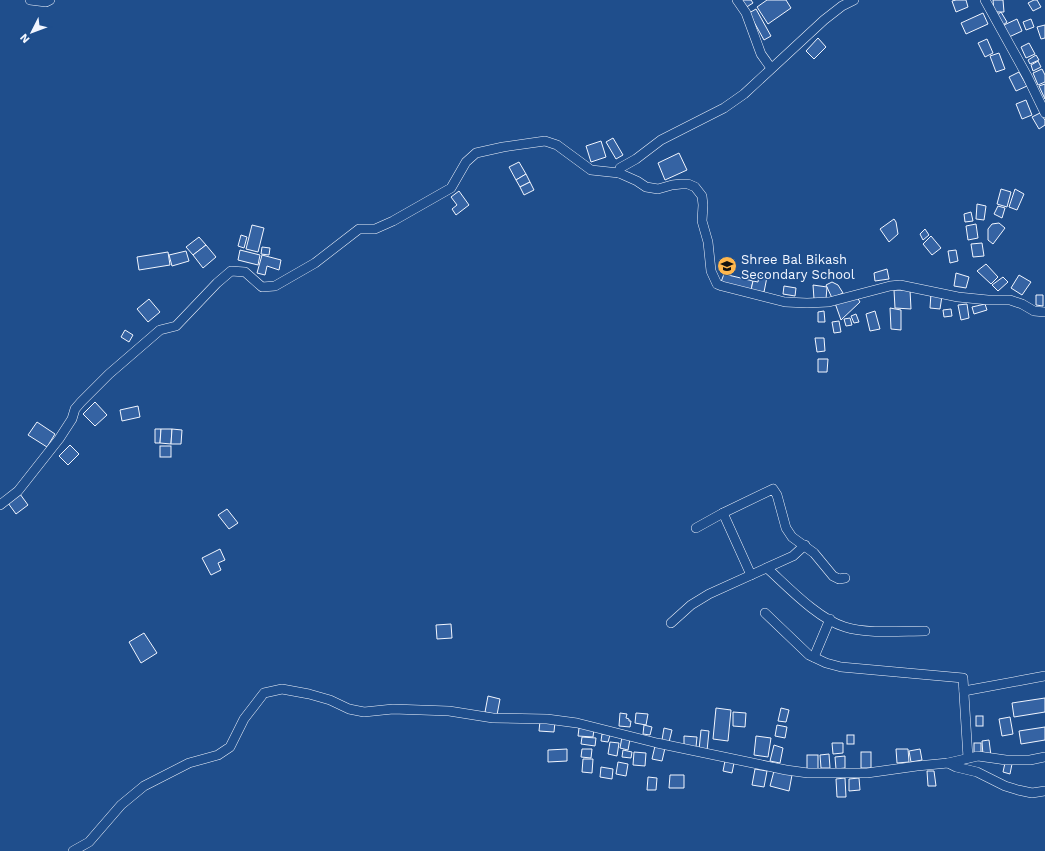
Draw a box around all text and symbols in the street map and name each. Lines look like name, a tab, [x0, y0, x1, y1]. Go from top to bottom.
north arrow	[12, 12, 52, 52]
text: N	[17, 31, 32, 46]
place label: Shree Bal Bikash Secondary School	[741, 252, 855, 282]
school or university icon: Shree Bal Bikash Secondary School	[716, 255, 738, 277]

